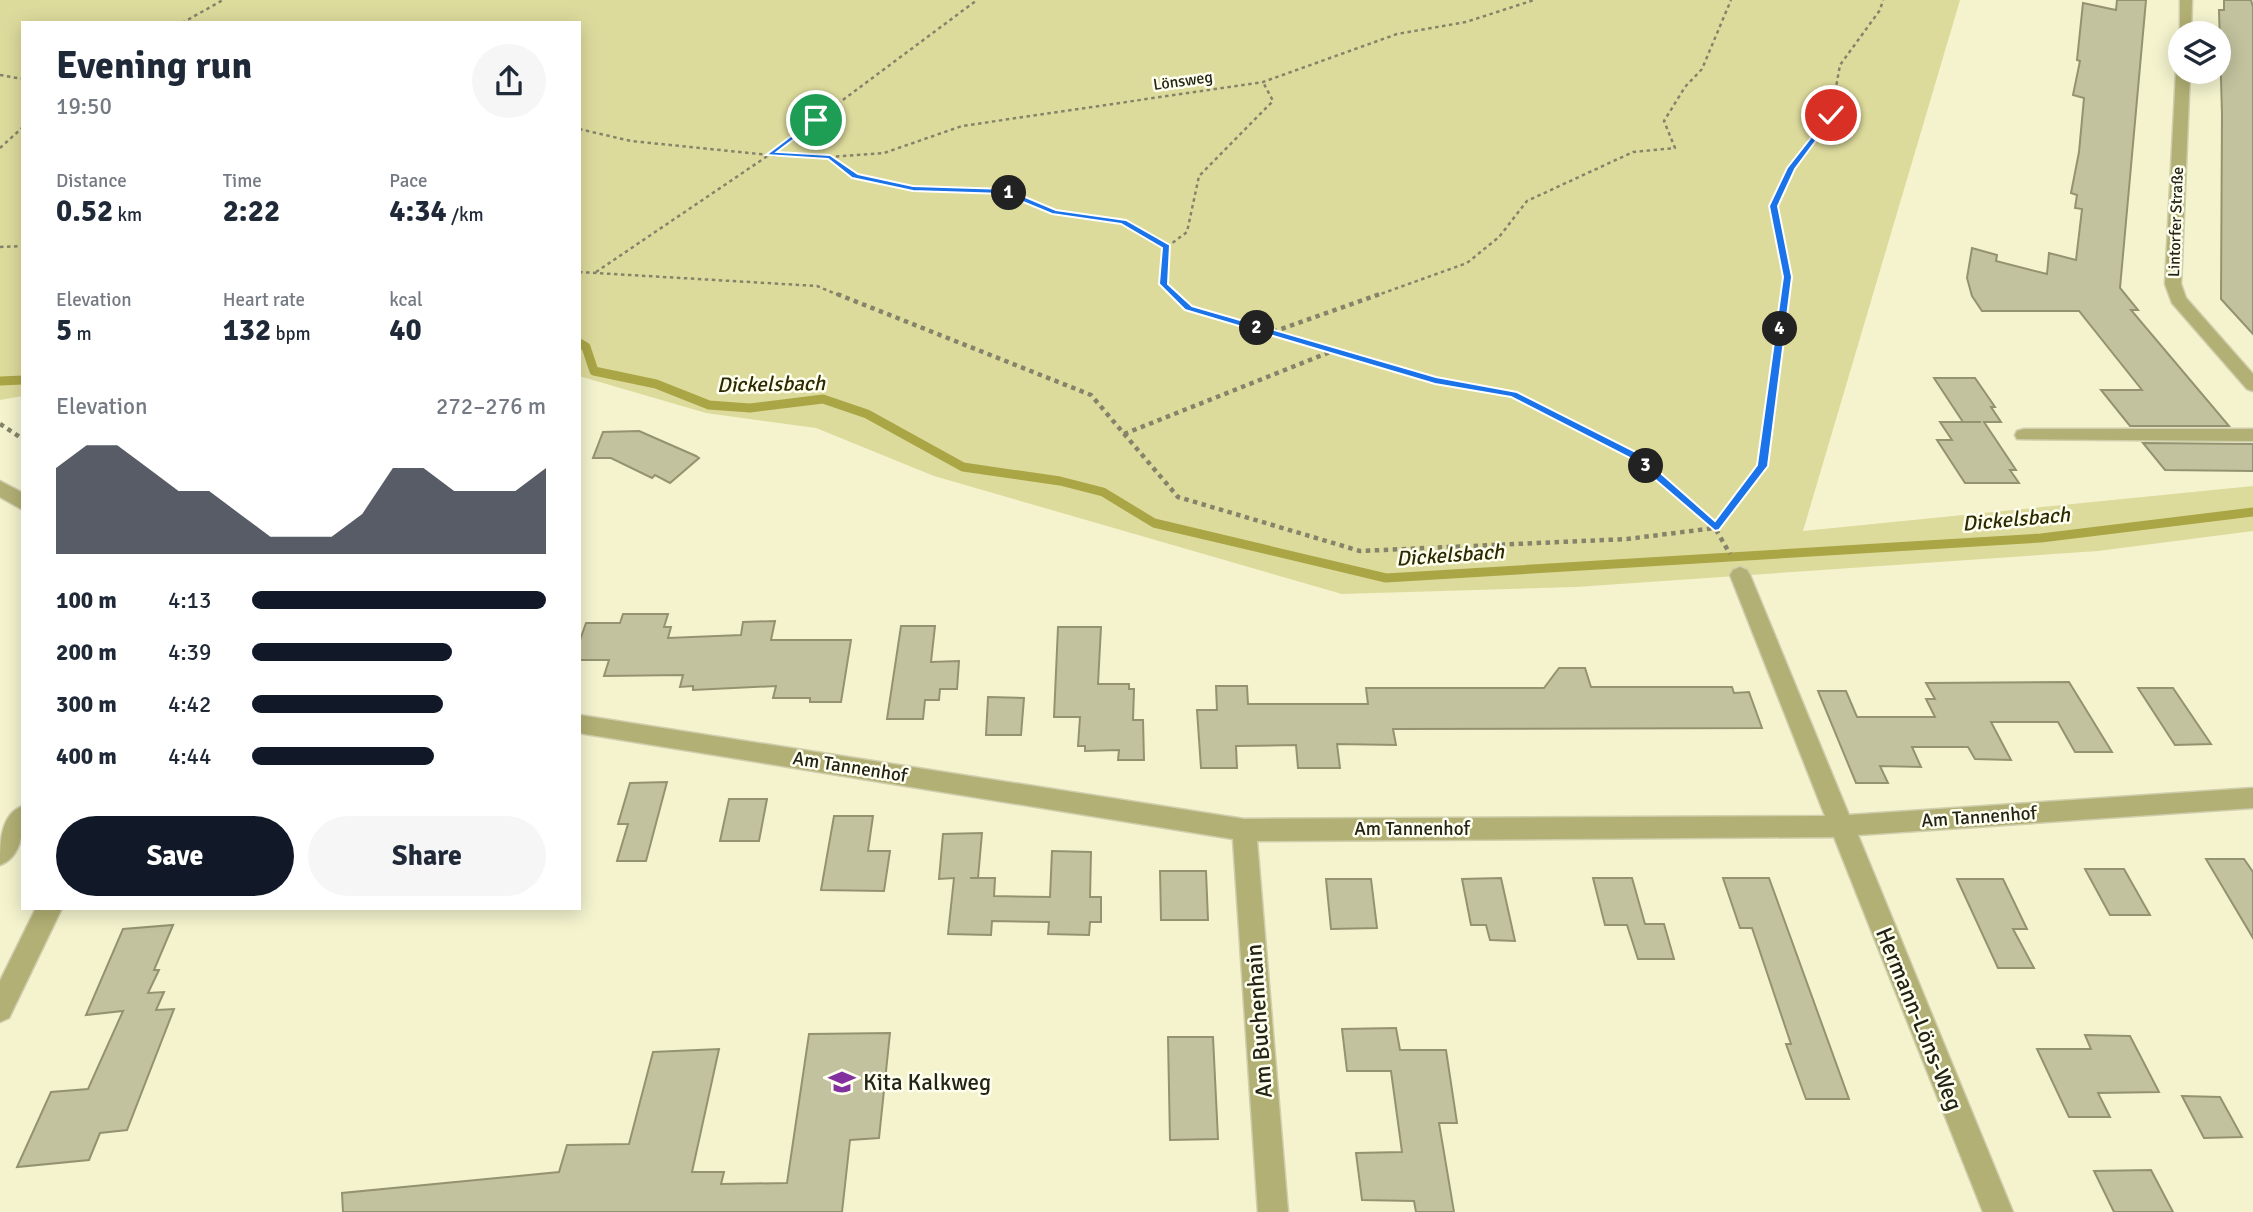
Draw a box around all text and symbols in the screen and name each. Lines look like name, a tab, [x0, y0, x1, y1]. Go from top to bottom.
map controls	[2168, 21, 2231, 84]
button: layers	[2168, 21, 2231, 84]
text: Evening run	[56, 42, 252, 89]
button: share	[472, 44, 546, 118]
street label: Lönsweg	[1152, 67, 1214, 95]
pin	[1801, 85, 1861, 145]
pin	[786, 90, 846, 150]
text: 19:50	[56, 92, 112, 121]
icon: check	[1812, 96, 1850, 134]
icon: arrive	[797, 101, 835, 139]
street label: Lintorfer Straße	[2164, 167, 2188, 277]
text: Distance	[56, 169, 127, 193]
text: Time	[223, 169, 262, 193]
text: Pace	[389, 169, 428, 193]
pin: 1	[992, 176, 1026, 210]
text: 1	[1003, 180, 1014, 204]
text: 0.52	[56, 193, 113, 230]
text: 2:22	[223, 193, 280, 230]
text: 4:34	[389, 193, 447, 230]
text: km	[113, 203, 142, 227]
text: /km	[447, 203, 484, 227]
text: Elevation	[56, 288, 132, 312]
text: Heart rate	[223, 288, 305, 312]
text: kcal	[389, 288, 423, 312]
pin: 2	[1240, 310, 1274, 346]
text: 5	[56, 312, 72, 349]
text: 132	[223, 312, 271, 349]
text: 40	[389, 312, 422, 349]
pin: 4	[1762, 312, 1798, 346]
text: 2	[1251, 315, 1262, 339]
text: 4	[1774, 316, 1785, 340]
text: m	[72, 322, 92, 346]
text: bpm	[271, 322, 311, 346]
water label: Dickelsbach	[717, 370, 826, 398]
text: Elevation	[56, 392, 148, 421]
text: 272–276 m	[436, 392, 546, 421]
pin: 3	[1628, 448, 1664, 484]
text: 3	[1640, 453, 1651, 477]
water label: Dickelsbach	[1961, 501, 2072, 537]
water label: Dickelsbach	[1395, 538, 1505, 572]
text: 100 m	[56, 586, 117, 615]
text: 4:13	[168, 586, 211, 615]
text: 200 m	[56, 638, 117, 667]
text: 4:39	[168, 638, 211, 667]
text: 300 m	[56, 690, 117, 719]
text: 4:42	[168, 690, 211, 719]
text: 400 m	[56, 742, 117, 771]
text: 4:44	[168, 742, 211, 771]
street label: Am Tannenhof	[791, 746, 911, 788]
street label: Am Tannenhof	[1920, 801, 2039, 833]
button: Save	[56, 816, 294, 896]
button: Share	[308, 816, 546, 896]
street label: Am Tannenhof	[1354, 817, 1471, 841]
street label: Hermann-Löns-Weg	[1869, 923, 1969, 1115]
street label: Am Buchenhain	[1239, 943, 1279, 1099]
school or university icon: Kita Kalkweg	[827, 1067, 857, 1097]
place label: Kita Kalkweg	[863, 1068, 991, 1097]

